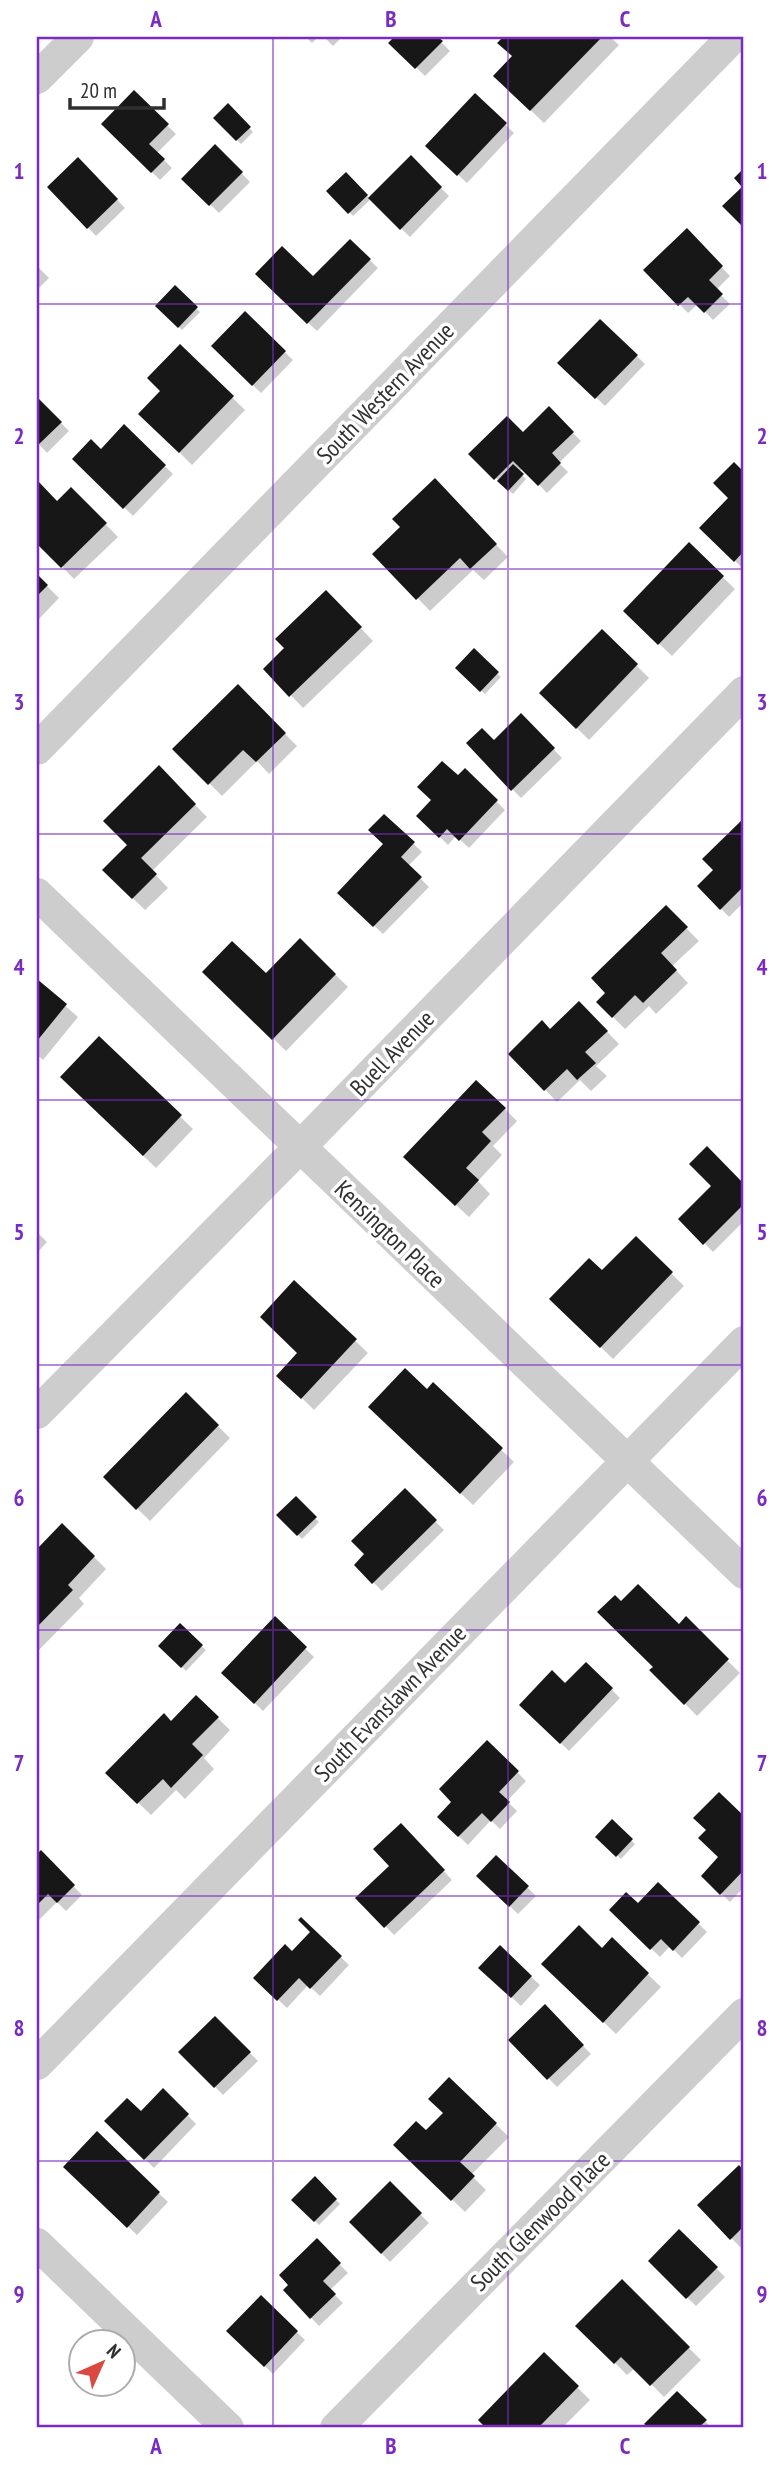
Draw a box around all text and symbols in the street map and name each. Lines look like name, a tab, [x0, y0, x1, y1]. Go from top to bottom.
text: A	[149, 4, 162, 33]
text: B	[385, 4, 397, 33]
text: C	[620, 4, 631, 33]
scale bar	[70, 66, 164, 110]
text: 20 m	[80, 77, 117, 104]
text: 1	[14, 156, 25, 185]
text: 1	[757, 156, 768, 185]
street label: South Western Avenue	[310, 316, 460, 470]
text: 2	[14, 421, 25, 450]
text: 2	[757, 421, 768, 450]
text: 3	[14, 687, 25, 716]
text: 3	[757, 687, 768, 716]
text: 4	[14, 952, 25, 981]
text: 4	[757, 952, 768, 981]
street label: Buell Avenue	[343, 1003, 441, 1103]
street label: Kensington Place	[328, 1174, 452, 1294]
text: 5	[14, 1217, 25, 1246]
text: 5	[757, 1217, 768, 1246]
text: 6	[14, 1483, 25, 1512]
text: 6	[757, 1483, 768, 1512]
street label: South Evanslawn Avenue	[307, 1618, 473, 1788]
text: 7	[14, 1748, 25, 1777]
text: 7	[757, 1748, 768, 1777]
text: 8	[14, 2013, 25, 2042]
text: 8	[757, 2013, 768, 2042]
street label: South Glenwood Place	[463, 2144, 617, 2298]
text: 9	[14, 2279, 25, 2308]
text: 9	[757, 2279, 768, 2308]
north arrow	[66, 2328, 136, 2398]
text: N	[102, 2339, 126, 2363]
text: A	[149, 2431, 162, 2460]
text: B	[385, 2431, 397, 2460]
text: C	[620, 2431, 631, 2460]

